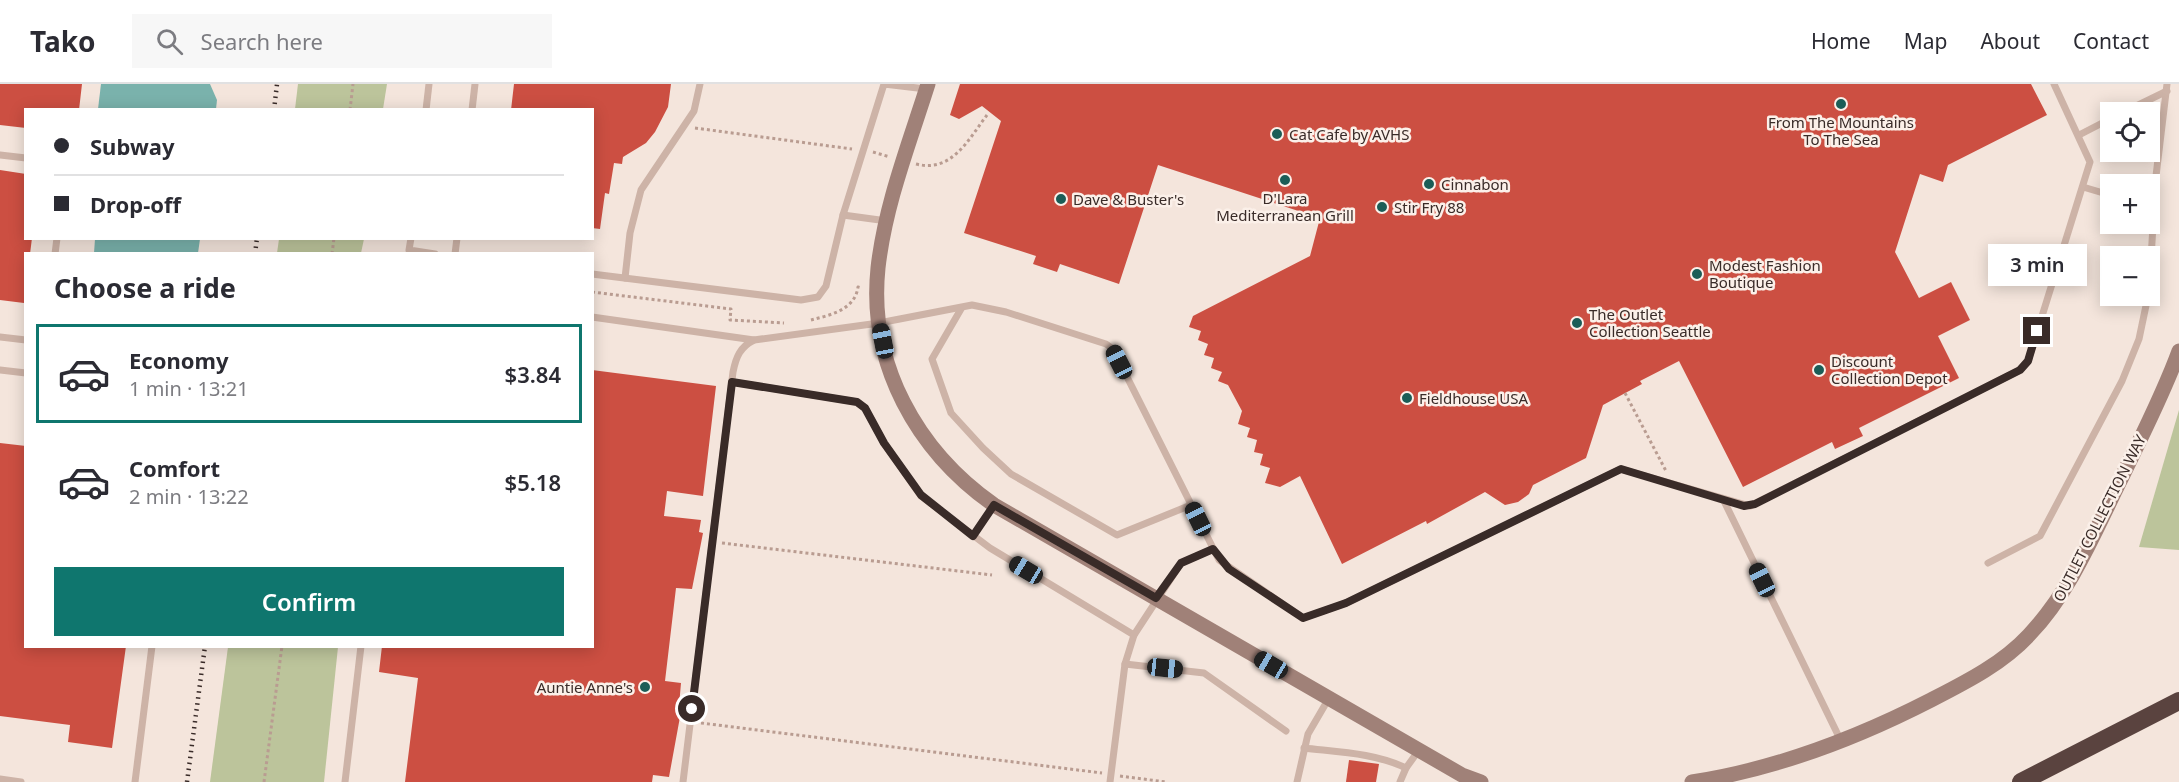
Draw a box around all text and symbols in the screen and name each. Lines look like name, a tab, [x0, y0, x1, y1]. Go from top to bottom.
search box	[132, 14, 552, 68]
text: Tako	[30, 22, 96, 60]
icon: search	[153, 25, 186, 58]
text: Search here	[201, 26, 323, 56]
text: Home	[1811, 27, 1871, 55]
text: Map	[1904, 27, 1947, 55]
text: About	[1980, 27, 2040, 55]
text: Contact	[2073, 27, 2149, 55]
marker: From The Mountains To The Sea	[1834, 97, 1848, 111]
map controls	[2100, 102, 2160, 306]
button: locate	[2100, 102, 2160, 162]
place label: From The Mountains To The Sea	[1768, 112, 1914, 149]
place label: Cat Cafe by AVHS	[1289, 124, 1409, 144]
marker: Cat Cafe by AVHS	[1270, 127, 1284, 141]
text: Subway	[90, 131, 174, 161]
marker: D'Lara Mediterranean Grill	[1278, 173, 1292, 187]
place label: Cinnabon	[1441, 174, 1509, 194]
button: +	[2100, 174, 2160, 234]
marker: Cinnabon	[1422, 177, 1436, 191]
place label: D'Lara Mediterranean Grill	[1216, 188, 1354, 225]
text: Drop-off	[90, 189, 181, 219]
place label: Dave & Buster's	[1073, 189, 1184, 209]
marker: Dave & Buster's	[1054, 192, 1068, 206]
place label: Stir Fry 88	[1394, 197, 1464, 217]
marker: Stir Fry 88	[1375, 200, 1389, 214]
callout: 3 min	[1988, 244, 2086, 286]
button: −	[2100, 246, 2160, 306]
text: 3 min	[2010, 251, 2065, 278]
place label: Modest Fashion Boutique	[1709, 255, 1821, 292]
marker: Modest Fashion Boutique	[1690, 267, 1704, 281]
text: Choose a ride	[54, 269, 236, 306]
place label: The Outlet Collection Seattle	[1589, 304, 1711, 341]
marker: The Outlet Collection Seattle	[1570, 316, 1584, 330]
route end	[2023, 317, 2050, 344]
car	[871, 322, 895, 360]
car	[1103, 342, 1135, 382]
text: Economy	[129, 345, 228, 375]
icon: car	[57, 347, 111, 401]
place label: Discount Collection Depot	[1831, 351, 1948, 388]
text: $3.84	[505, 359, 561, 389]
marker: Discount Collection Depot	[1812, 363, 1826, 377]
text: 1 min · 13:21	[129, 375, 249, 402]
place label: Fieldhouse USA	[1419, 388, 1529, 408]
marker: Fieldhouse USA	[1400, 391, 1414, 405]
street label: OUTLET COLLECTION WAY	[2048, 431, 2150, 605]
text: Comfort	[129, 453, 220, 483]
icon: car	[57, 455, 111, 509]
text: $5.18	[505, 467, 561, 497]
text: 2 min · 13:22	[129, 483, 249, 510]
car	[1182, 499, 1214, 539]
car	[1006, 553, 1046, 587]
car	[1746, 560, 1778, 600]
button: Confirm	[54, 567, 564, 636]
car	[1251, 648, 1291, 682]
car	[1146, 657, 1184, 679]
place label: Auntie Anne's	[537, 677, 633, 697]
marker: Auntie Anne's	[638, 680, 652, 694]
route start	[678, 695, 705, 722]

